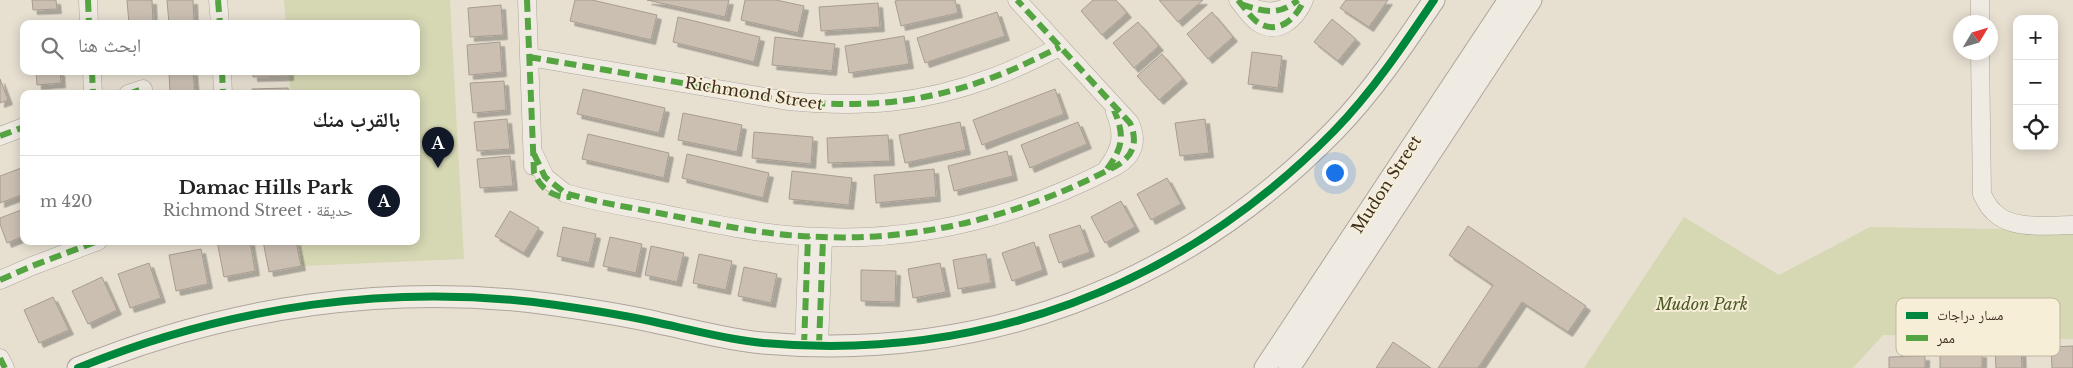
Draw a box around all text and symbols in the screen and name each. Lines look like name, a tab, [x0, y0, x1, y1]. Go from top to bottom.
north arrow	[1953, 15, 1998, 60]
map controls	[2013, 15, 2058, 150]
button: +	[2013, 15, 2058, 60]
search box	[20, 20, 420, 75]
icon: search	[38, 34, 66, 62]
text: ابحث هنا	[78, 34, 141, 57]
button: −	[2013, 60, 2058, 105]
street label: Richmond Street	[683, 72, 825, 114]
button: locate	[2013, 105, 2058, 150]
text: بالقرب منك	[312, 107, 400, 133]
pin: A	[422, 127, 454, 168]
street label: Mudon Street	[1347, 131, 1425, 237]
your location	[1322, 160, 1348, 186]
text: Damac Hills Park	[178, 176, 353, 199]
text: 420 m	[40, 191, 92, 211]
text: A	[378, 191, 390, 211]
text: حديقة · Richmond Street	[163, 200, 353, 220]
park label: Mudon Park	[1655, 294, 1748, 314]
legend	[1896, 298, 2060, 356]
text: مسار دراجات	[1937, 306, 2003, 324]
text: ممر	[1936, 329, 1955, 347]

